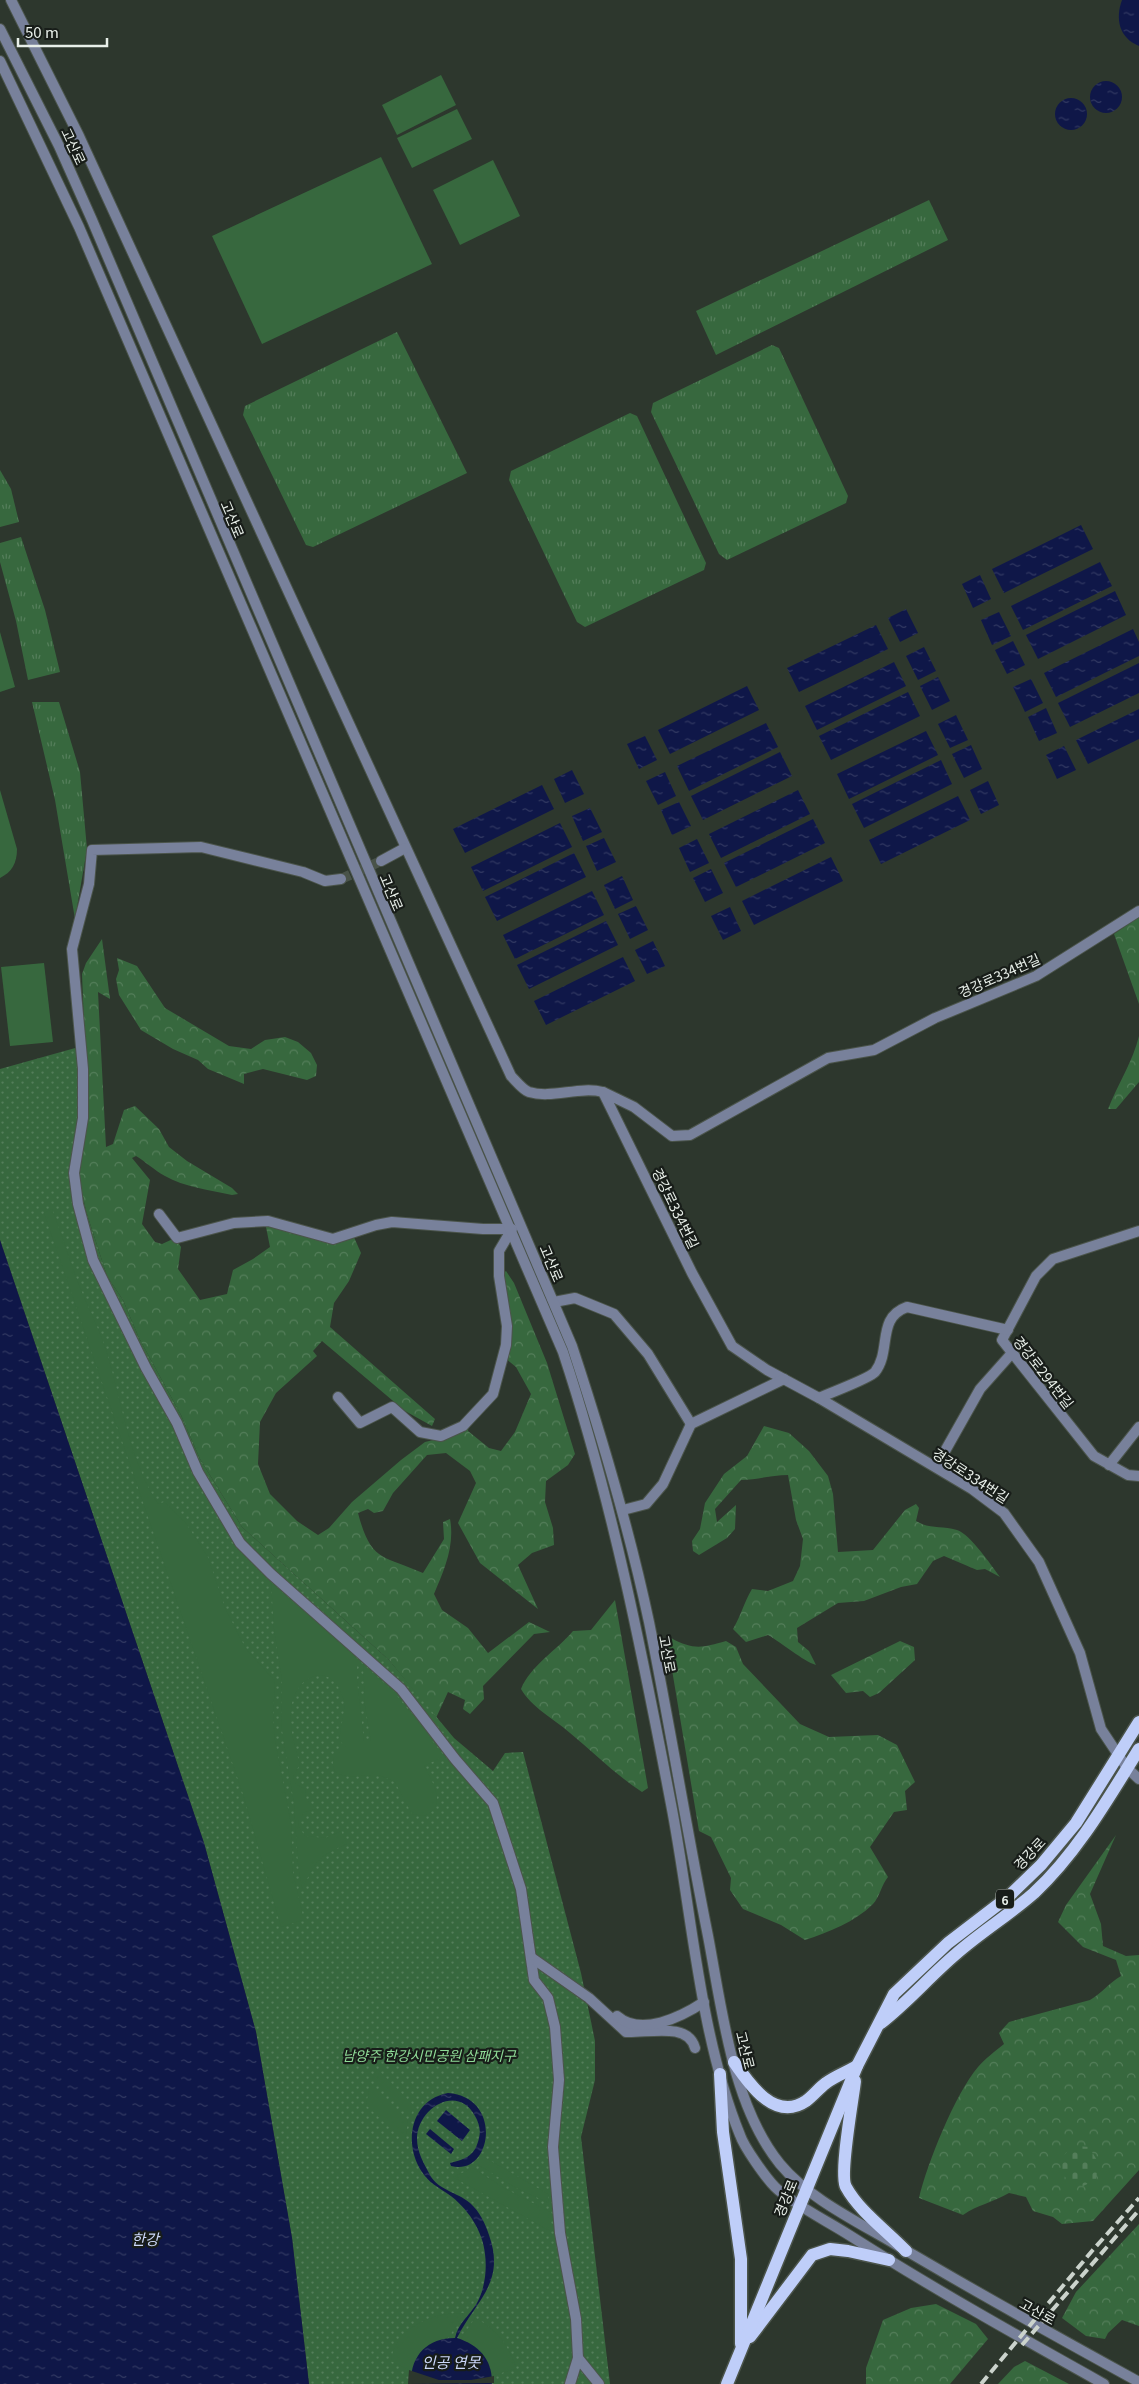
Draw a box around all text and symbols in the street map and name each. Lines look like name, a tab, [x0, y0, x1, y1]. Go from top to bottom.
scale bar	[18, 15, 106, 47]
text: 50 m	[25, 21, 59, 42]
street label: 고산로	[57, 124, 91, 168]
street label: 고산로	[216, 497, 250, 541]
street label: 고산로	[375, 870, 409, 914]
street label: 경강로334번길	[955, 948, 1043, 1002]
street label: 경강로334번길	[648, 1164, 704, 1252]
street label: 고산로	[535, 1241, 569, 1285]
street label: 경강로294번길	[1009, 1331, 1079, 1413]
street label: 경강로334번길	[929, 1443, 1013, 1507]
street label: 고산로	[654, 1633, 682, 1675]
street label: 경강로	[1009, 1832, 1050, 1874]
road number: 6	[996, 1890, 1014, 1908]
street label: 고산로	[732, 2029, 760, 2071]
park label: 남양주 한강시민공원 삼패지구	[342, 2045, 517, 2065]
street label: 경강로	[768, 2176, 802, 2220]
water label: 한강	[131, 2228, 161, 2249]
street label: 고산로	[1016, 2293, 1060, 2329]
water label: 인공 연못	[422, 2351, 481, 2372]

